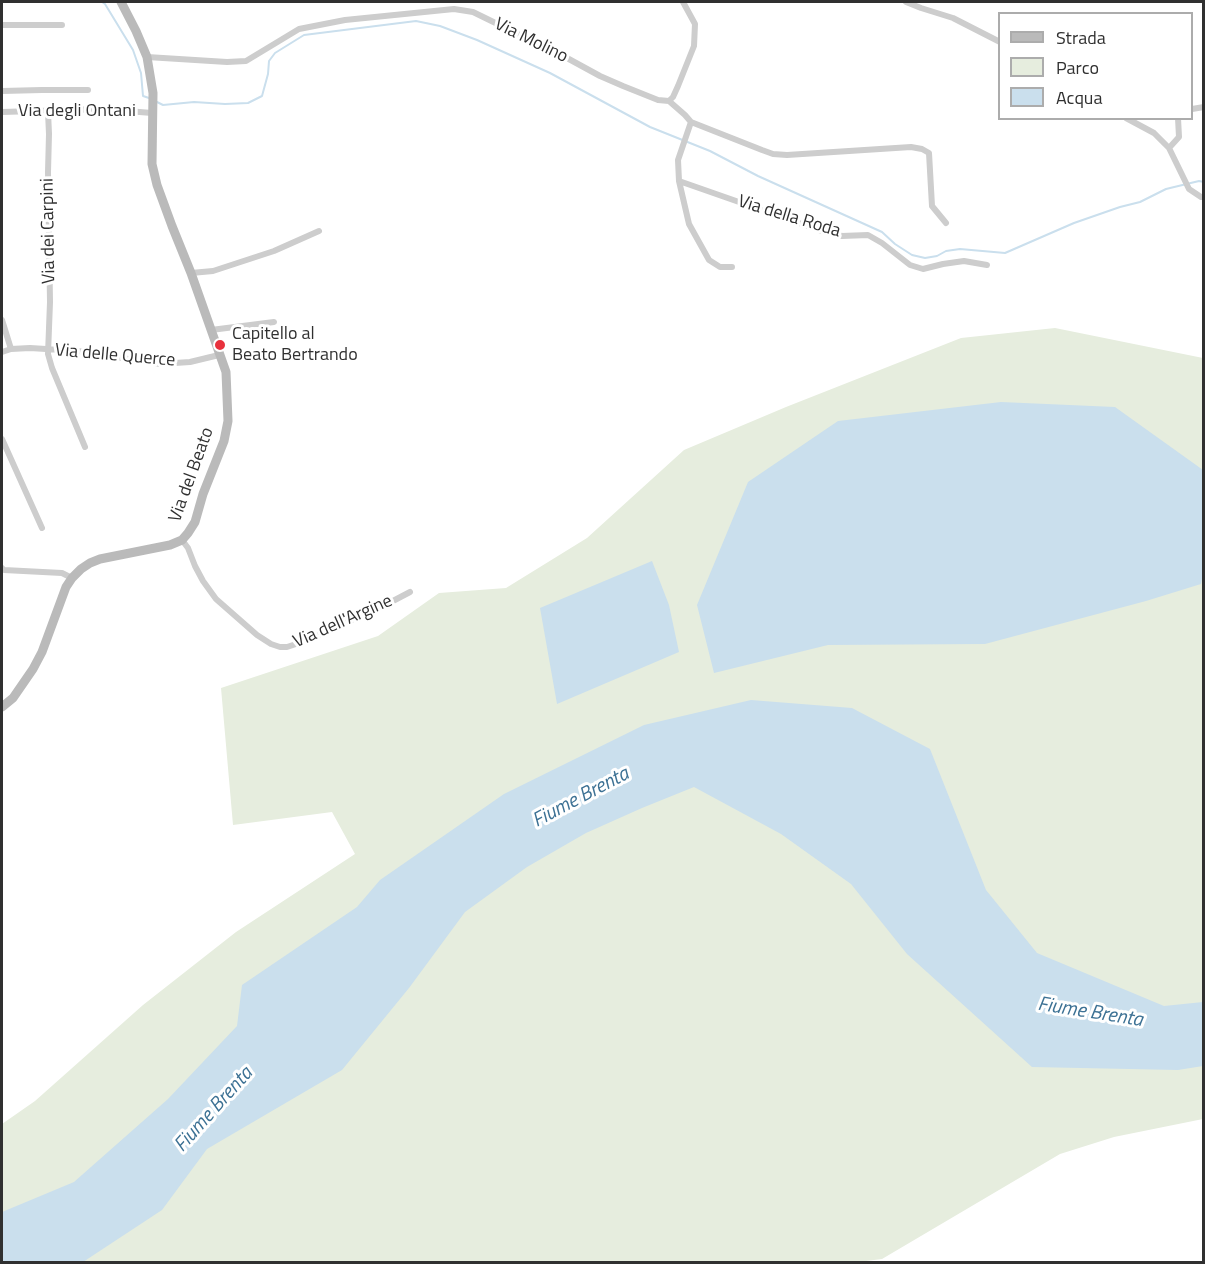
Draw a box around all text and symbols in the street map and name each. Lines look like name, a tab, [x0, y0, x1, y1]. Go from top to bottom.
legend	[998, 12, 1193, 120]
street label: Via Molino	[491, 14, 571, 68]
text: Strada	[1056, 24, 1106, 51]
text: Parco	[1056, 54, 1099, 81]
text: Acqua	[1056, 84, 1102, 111]
street label: Via degli Ontani	[18, 101, 136, 123]
street label: Via dei Carpini	[37, 178, 61, 284]
street label: Via della Roda	[735, 191, 843, 243]
place label: Capitello al Beato Bertrando	[232, 324, 358, 366]
marker: Capitello al Beato Bertrando	[213, 338, 227, 352]
street label: Via delle Querce	[54, 340, 176, 372]
street label: Via del Beato	[165, 425, 219, 525]
street label: Via dell'Argine	[290, 591, 396, 653]
water label: Fiume Brenta	[529, 763, 633, 833]
water label: Fiume Brenta	[1036, 993, 1144, 1033]
water label: Fiume Brenta	[170, 1063, 258, 1157]

